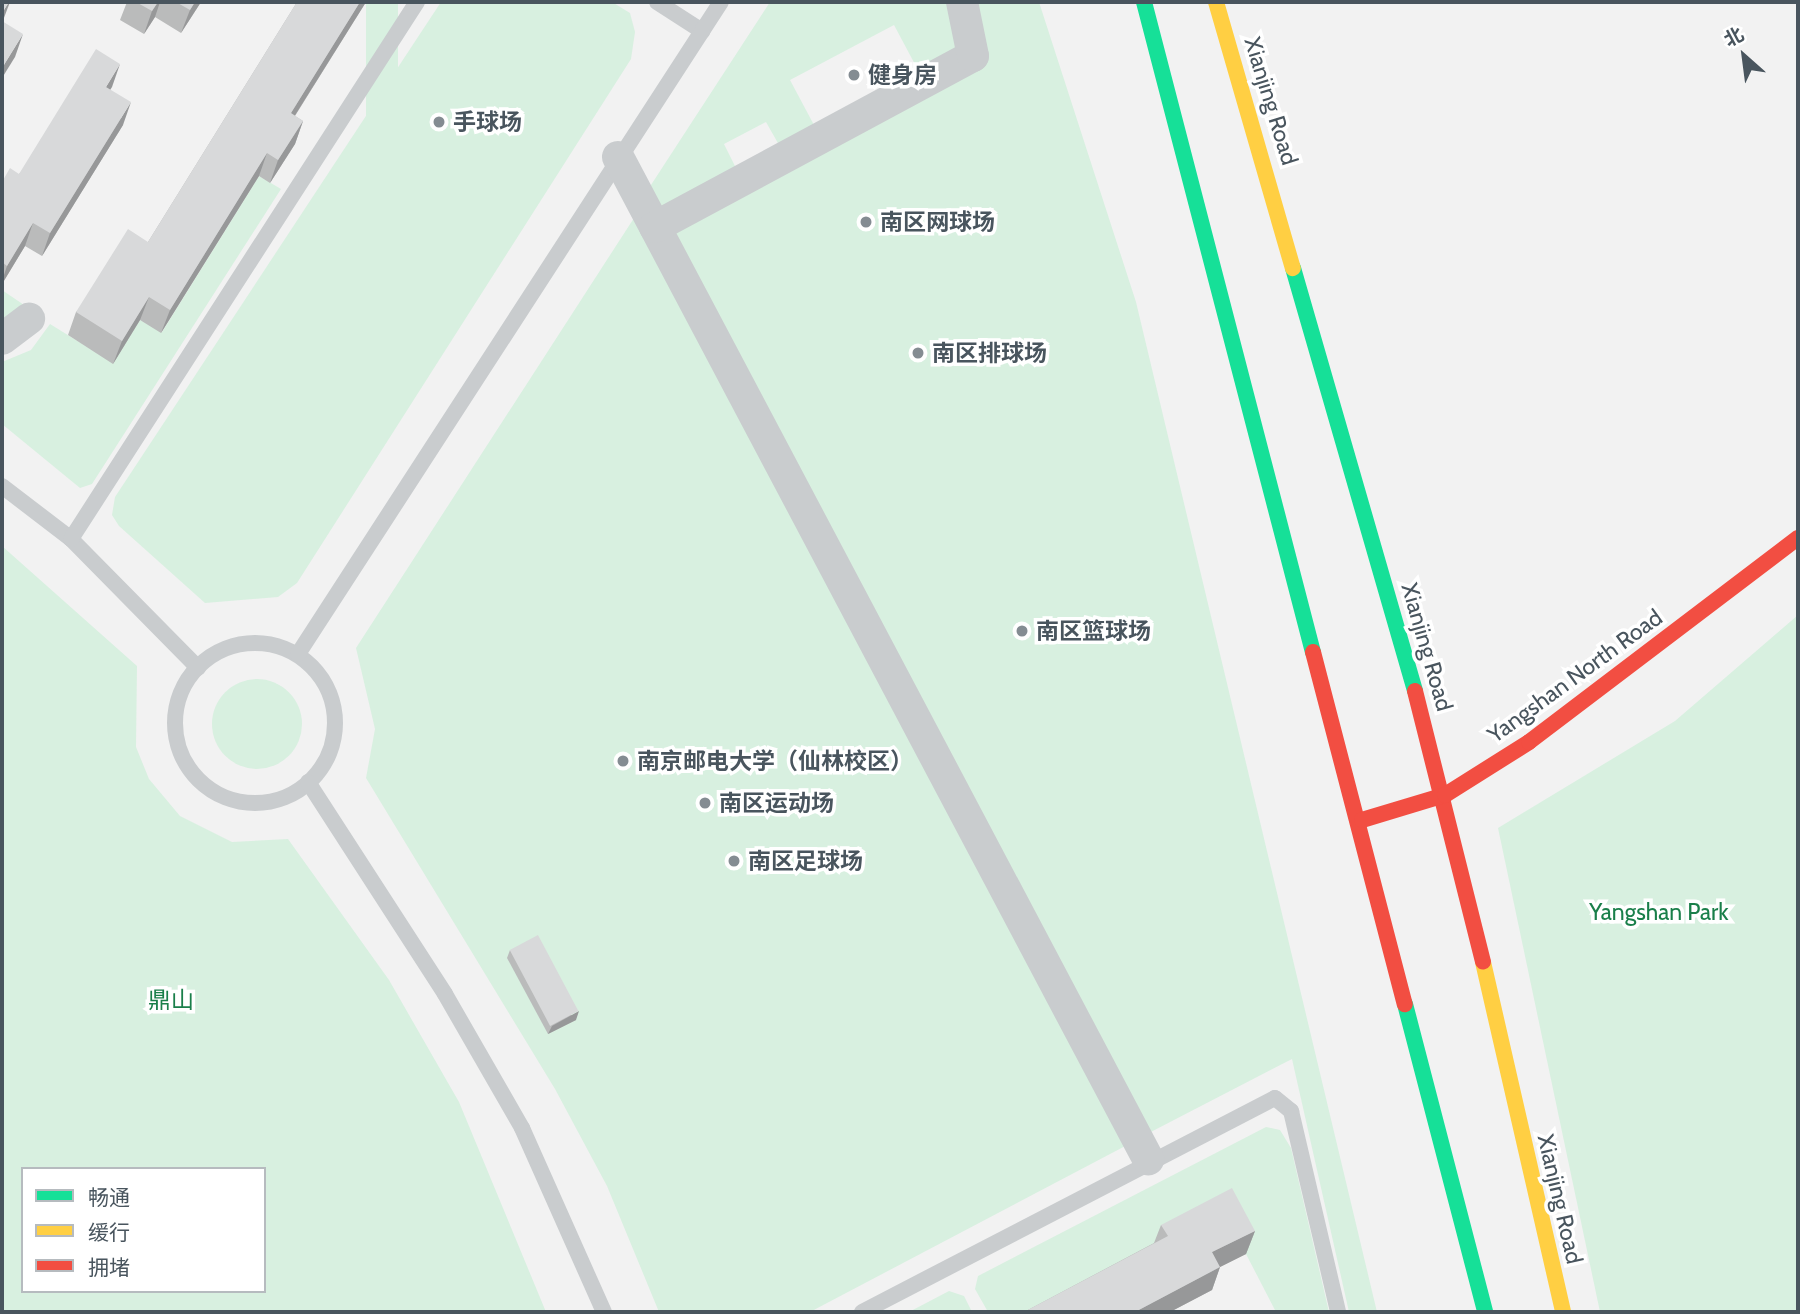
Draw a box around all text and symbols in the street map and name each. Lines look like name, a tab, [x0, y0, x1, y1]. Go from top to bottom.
north arrow	[1709, 21, 1779, 91]
text: 北	[1720, 22, 1748, 52]
street label: Xianjing Road	[1238, 34, 1304, 168]
place label: 健身房	[868, 61, 937, 89]
marker: 健身房	[846, 67, 862, 83]
place label: 手球场	[453, 108, 522, 136]
marker: 手球场	[431, 114, 447, 130]
place label: 南区网球场	[880, 208, 995, 236]
marker: 南区网球场	[858, 214, 874, 230]
place label: 南区排球场	[932, 339, 1047, 367]
marker: 南区排球场	[910, 345, 926, 361]
street label: Xianjing Road	[1396, 580, 1458, 714]
street label: Yangshan North Road	[1482, 603, 1668, 749]
place label: 南区篮球场	[1036, 617, 1151, 645]
marker: 南区篮球场	[1014, 623, 1030, 639]
place label: 南京邮电大学（仙林校区）	[637, 747, 913, 775]
marker: 南京邮电大学（仙林校区）	[615, 753, 631, 769]
place label: 南区运动场	[719, 789, 834, 817]
marker: 南区运动场	[697, 795, 713, 811]
place label: 南区足球场	[748, 847, 863, 875]
marker: 南区足球场	[726, 853, 742, 869]
park label: Yangshan Park	[1589, 898, 1729, 926]
park label: 鼎山	[148, 986, 194, 1014]
street label: Xianjing Road	[1532, 1132, 1588, 1266]
legend	[21, 1167, 266, 1293]
text: 畅通	[88, 1185, 130, 1210]
text: 缓行	[88, 1220, 130, 1245]
text: 拥堵	[88, 1255, 130, 1280]

